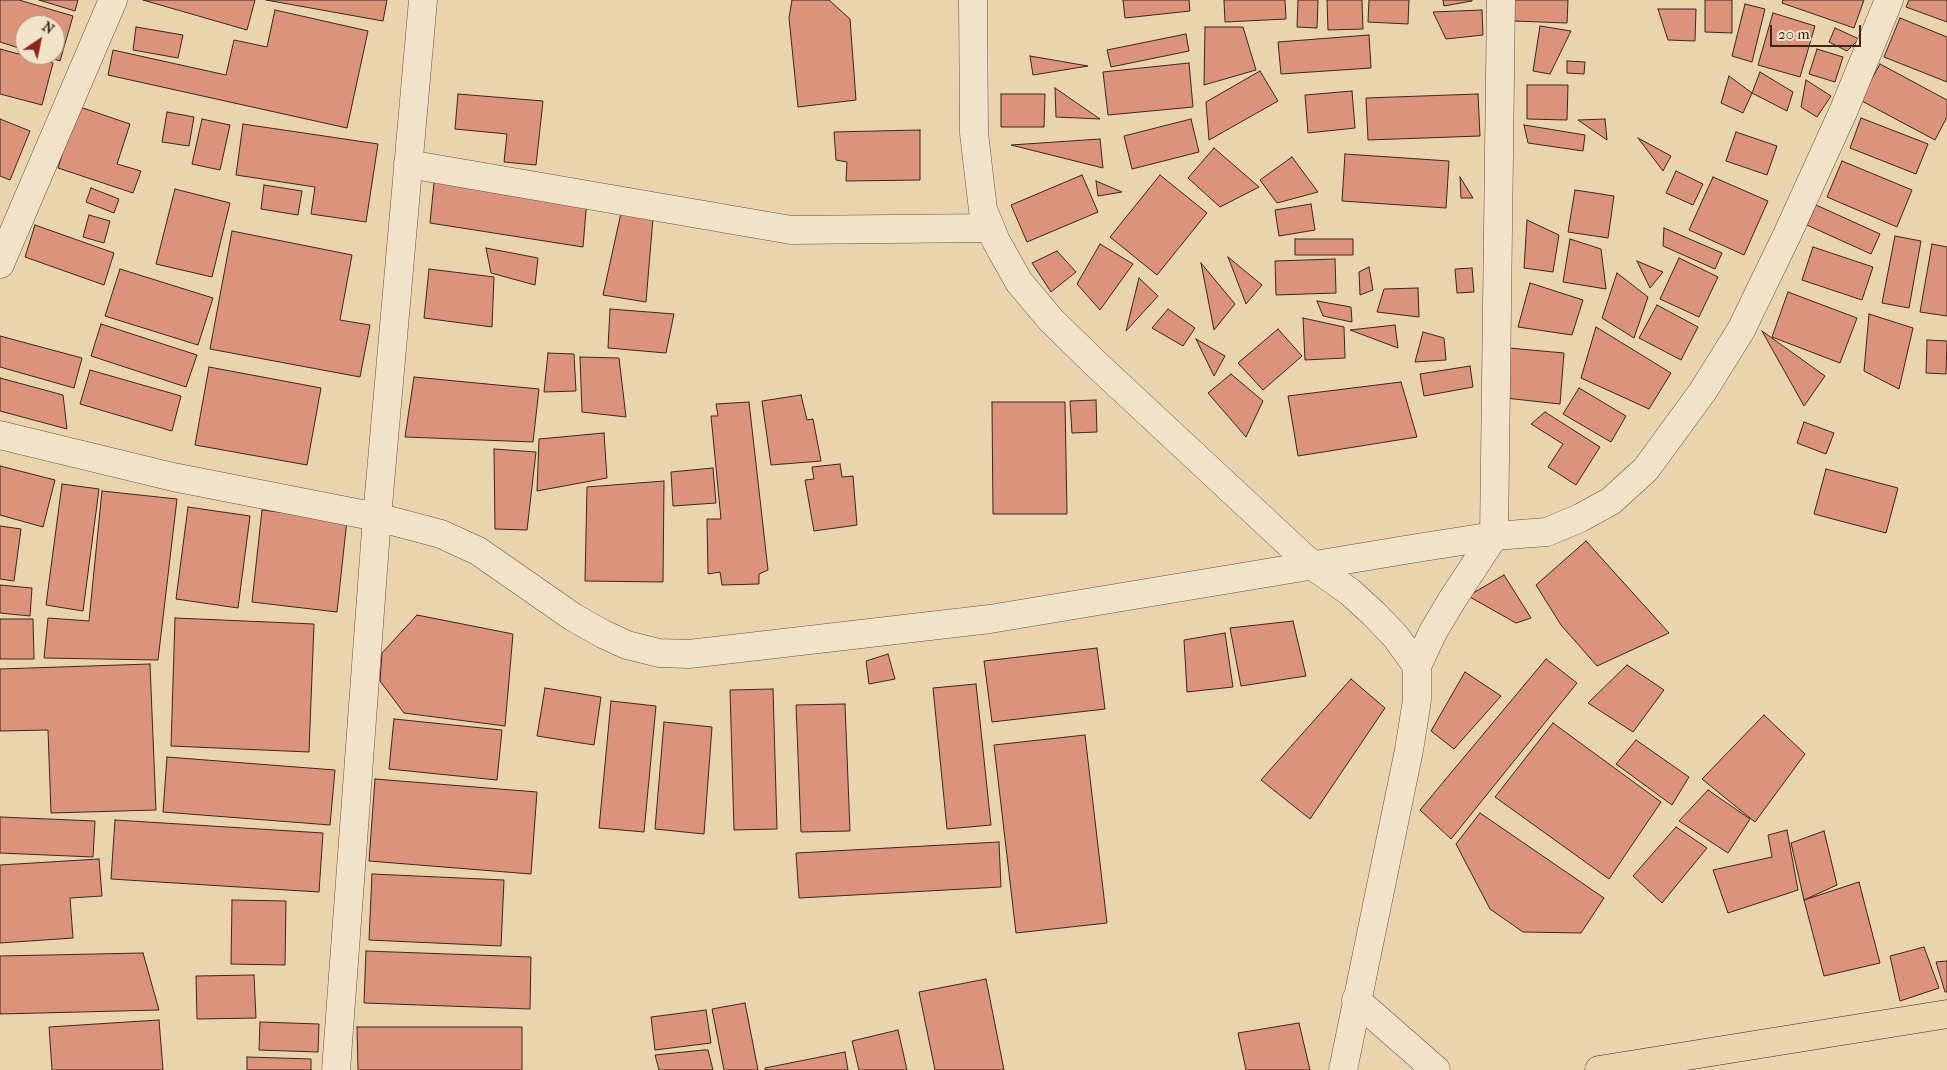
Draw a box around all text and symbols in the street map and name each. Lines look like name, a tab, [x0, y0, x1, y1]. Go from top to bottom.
north arrow	[15, 15, 65, 65]
scale bar	[1772, 15, 1863, 47]
text: N	[39, 18, 57, 38]
text: 20 m	[1778, 25, 1810, 43]

